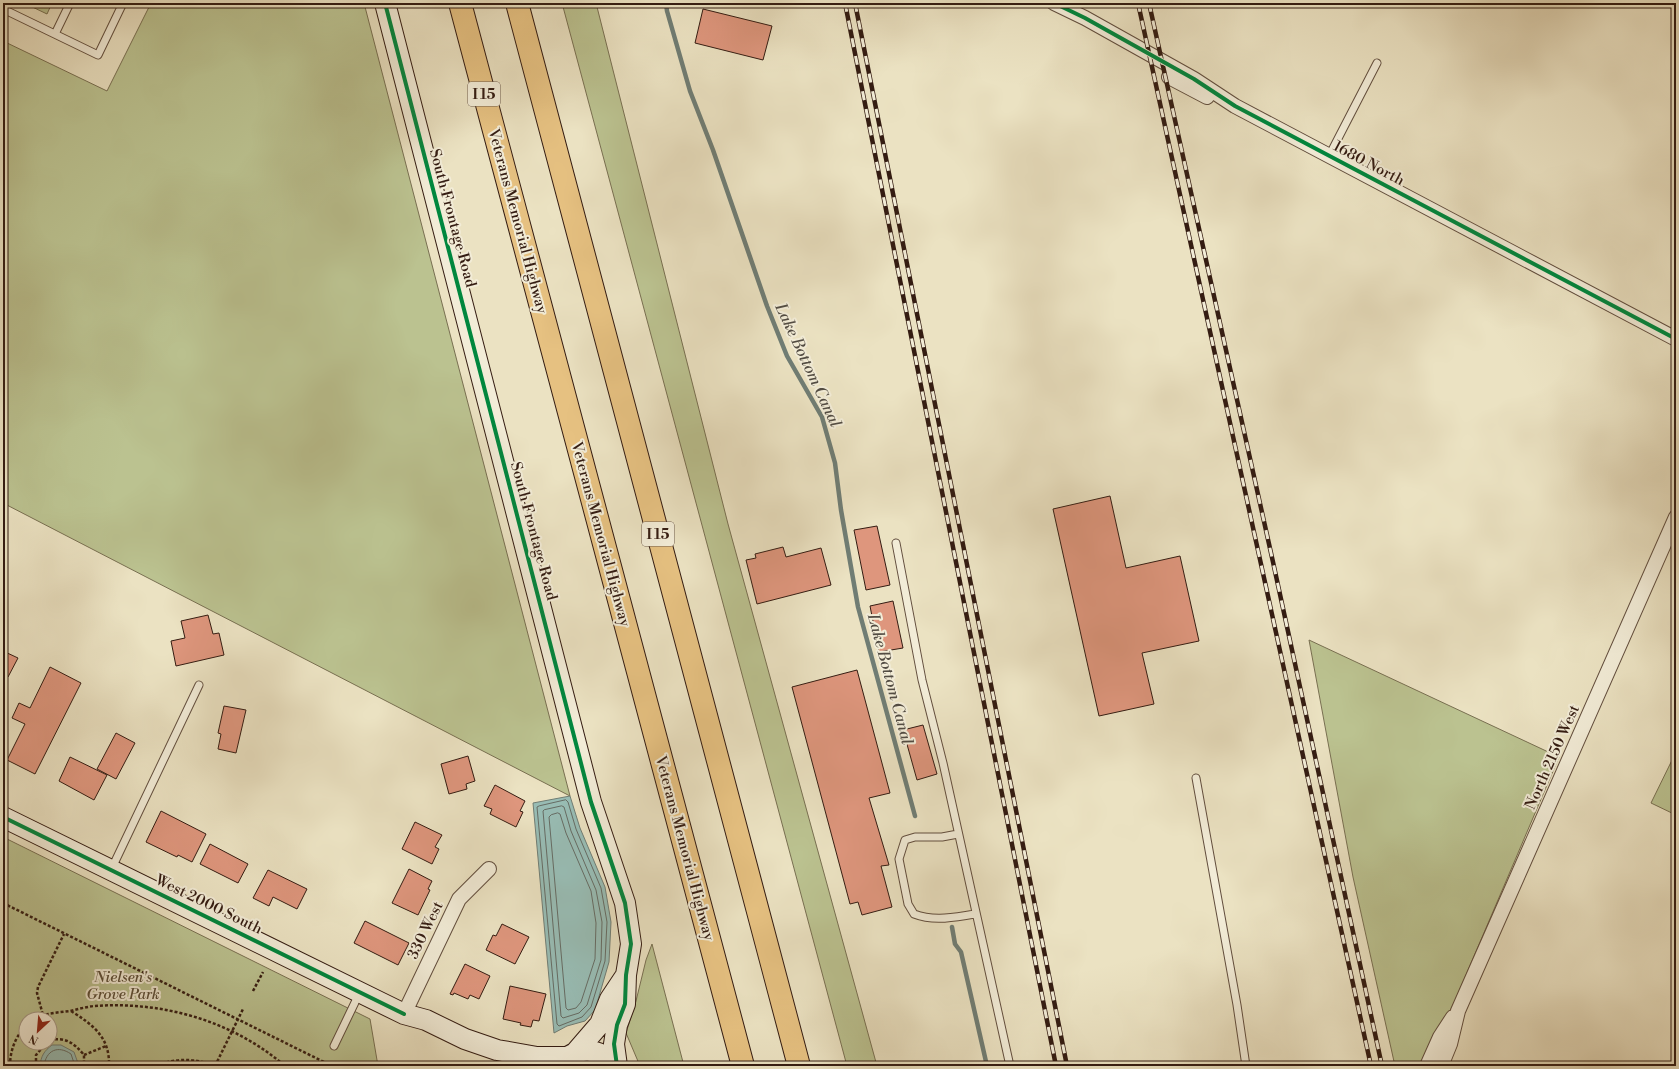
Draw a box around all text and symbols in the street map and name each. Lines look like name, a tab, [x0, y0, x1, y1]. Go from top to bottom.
road number: I 15	[468, 82, 500, 106]
street label: Veterans Memorial Highway	[483, 126, 552, 316]
street label: 1680 North	[1330, 137, 1408, 190]
street label: South Frontage Road	[425, 147, 480, 290]
water label: Lake Bottom Canal	[770, 299, 846, 431]
street label: Veterans Memorial Highway	[566, 439, 635, 629]
street label: South Frontage Road	[506, 460, 561, 603]
road number: I 15	[642, 522, 674, 546]
water label: Lake Bottom Canal	[863, 611, 917, 748]
street label: North 2150 West	[1521, 701, 1584, 812]
street label: Veterans Memorial Highway	[650, 753, 719, 943]
street label: West 2000 South	[151, 870, 265, 939]
street label: 330 West	[403, 898, 448, 962]
park label: Nielsen's Grove Park	[86, 968, 160, 1004]
north arrow	[18, 1011, 58, 1051]
text: N	[27, 1031, 41, 1047]

